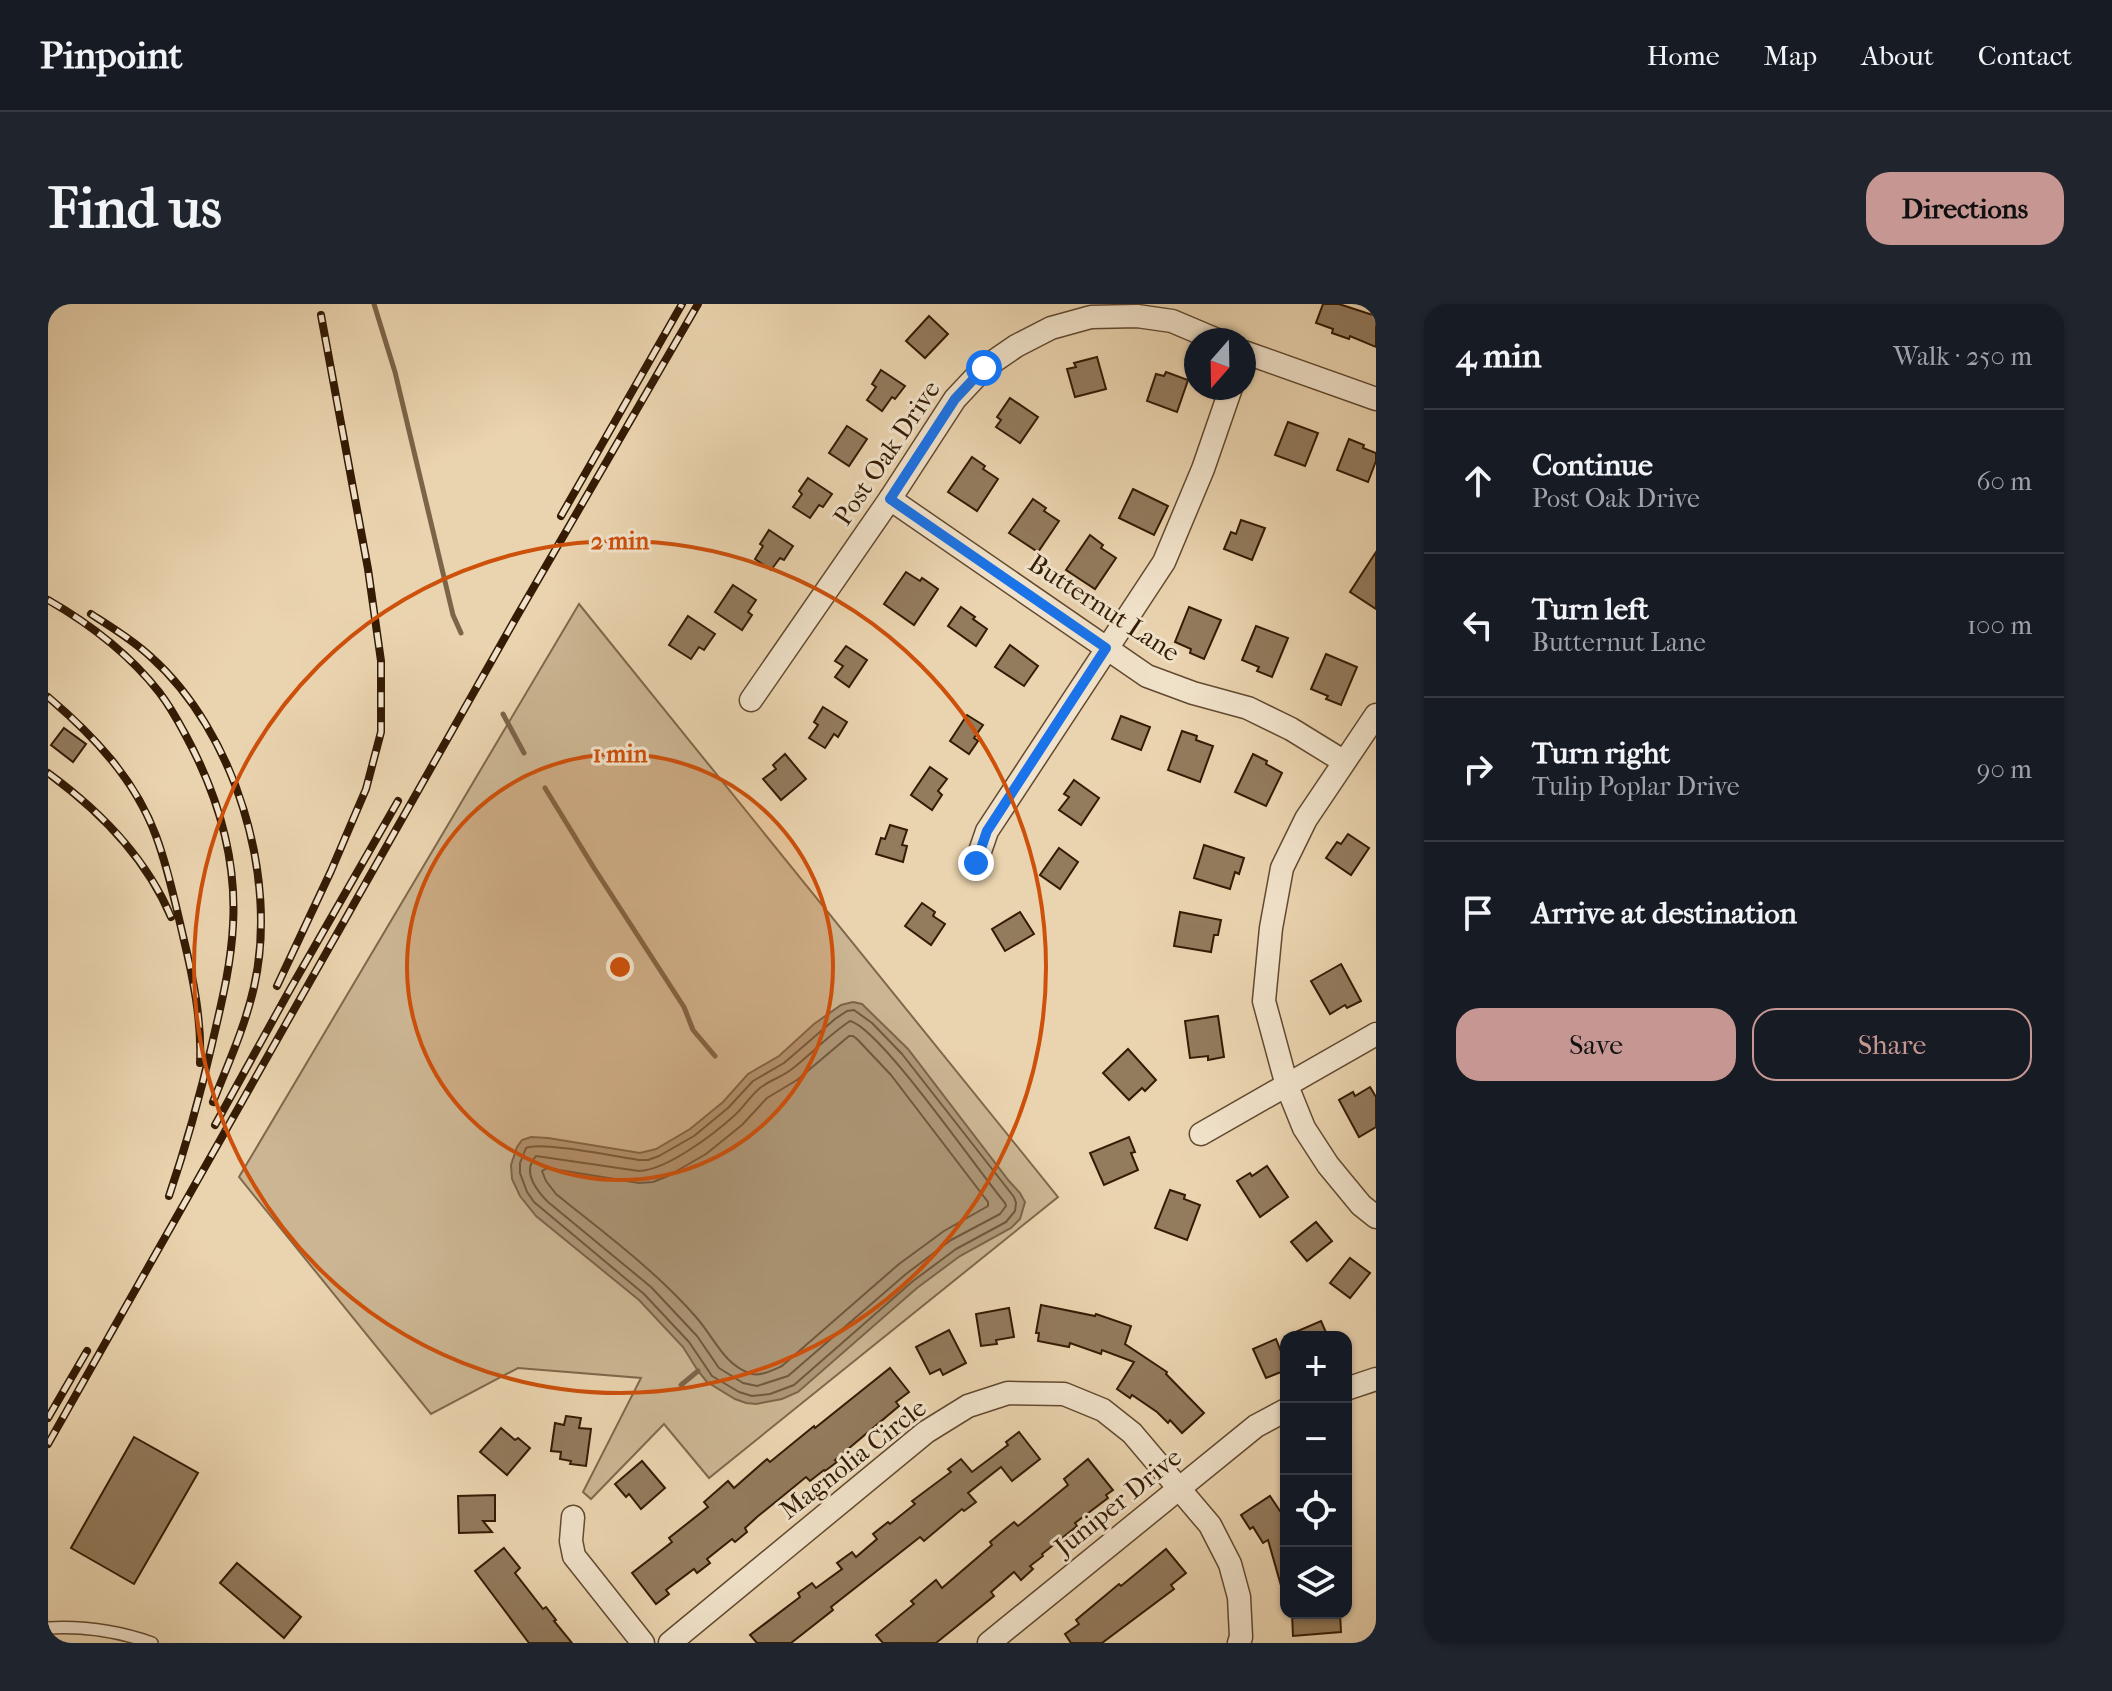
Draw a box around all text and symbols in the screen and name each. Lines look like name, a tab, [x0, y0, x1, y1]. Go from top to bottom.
text: Pinpoint	[40, 33, 182, 78]
text: Home	[1647, 39, 1720, 72]
text: Map	[1764, 39, 1817, 72]
text: About	[1861, 39, 1934, 72]
text: Contact	[1978, 39, 2072, 72]
button: Directions	[1866, 172, 2064, 245]
text: Find us	[48, 176, 222, 241]
north arrow	[1184, 328, 1256, 400]
text: 4 min	[1456, 336, 1541, 376]
text: Walk · 250 m	[1893, 341, 2032, 372]
route start	[966, 350, 1002, 386]
street label: Post Oak Drive	[827, 375, 947, 531]
text: Continue	[1532, 448, 1653, 483]
icon: ahead	[1456, 459, 1500, 503]
text: 60 m	[1976, 466, 2032, 497]
text: Post Oak Drive	[1532, 483, 1700, 514]
text: 2 min	[591, 527, 650, 555]
street label: Butternut Lane	[1023, 548, 1185, 668]
text: Turn left	[1532, 592, 1649, 627]
icon: left	[1456, 603, 1500, 647]
text: 100 m	[1967, 610, 2032, 641]
text: Butternut Lane	[1532, 627, 1706, 658]
text: Turn right	[1532, 736, 1670, 771]
text: 1 min	[593, 740, 648, 768]
icon: right	[1456, 747, 1500, 791]
text: 90 m	[1977, 754, 2032, 785]
text: Tulip Poplar Drive	[1532, 771, 1740, 802]
route end	[958, 845, 994, 881]
icon: arrive	[1456, 891, 1500, 935]
text: Arrive at destination	[1532, 896, 1797, 931]
centre of rings	[606, 953, 634, 981]
button: Save	[1456, 1008, 1736, 1081]
button: Share	[1752, 1008, 2032, 1081]
map controls	[1280, 1331, 1352, 1619]
button: +	[1280, 1331, 1352, 1403]
street label: Magnolia Circle	[774, 1392, 933, 1526]
button: −	[1280, 1403, 1352, 1475]
street label: Juniper Drive	[1047, 1441, 1188, 1564]
button: locate	[1280, 1475, 1352, 1547]
button: layers	[1280, 1547, 1352, 1619]

